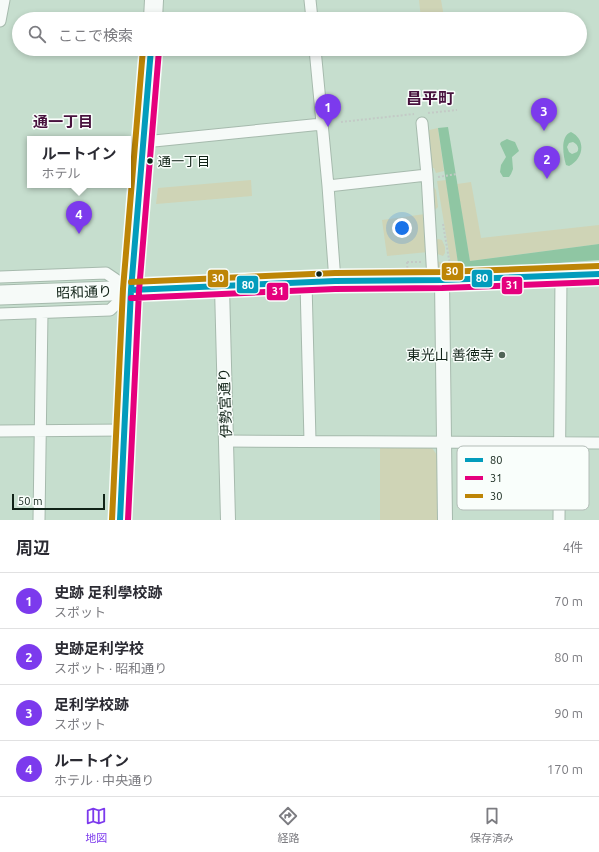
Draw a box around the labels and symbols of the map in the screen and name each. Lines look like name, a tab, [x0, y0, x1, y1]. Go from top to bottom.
district label: 昌平町	[406, 89, 454, 107]
pin: 1	[315, 94, 341, 127]
pin: 3	[531, 98, 557, 131]
district label: 通一丁目	[33, 113, 93, 130]
pin: 2	[534, 146, 560, 179]
place label: 通一丁目	[158, 154, 210, 168]
marker: 通一丁目	[145, 156, 155, 166]
pin: 4	[66, 201, 92, 234]
your location	[392, 218, 412, 238]
line badge: 30	[441, 262, 464, 281]
text: 30	[446, 265, 458, 277]
line badge: 30	[207, 269, 229, 288]
unlabelled marker	[314, 269, 324, 279]
line badge: 80	[471, 269, 493, 288]
text: 30	[212, 272, 224, 284]
text: 80	[476, 272, 488, 284]
line badge: 80	[236, 275, 259, 294]
line badge: 31	[501, 276, 523, 295]
text: 80	[242, 279, 254, 291]
text: 31	[506, 279, 518, 291]
line badge: 31	[266, 282, 289, 301]
street label: 昭和通り	[56, 283, 112, 301]
text: 31	[272, 285, 284, 297]
place label: 東光山 善徳寺	[407, 347, 494, 363]
marker: 東光山 善徳寺	[497, 350, 507, 360]
street label: 伊勢宮通り	[216, 368, 234, 438]
legend	[457, 446, 589, 510]
text: 80	[490, 454, 502, 466]
text: 31	[490, 472, 502, 484]
text: 30	[490, 490, 502, 502]
scale bar	[12, 492, 105, 511]

